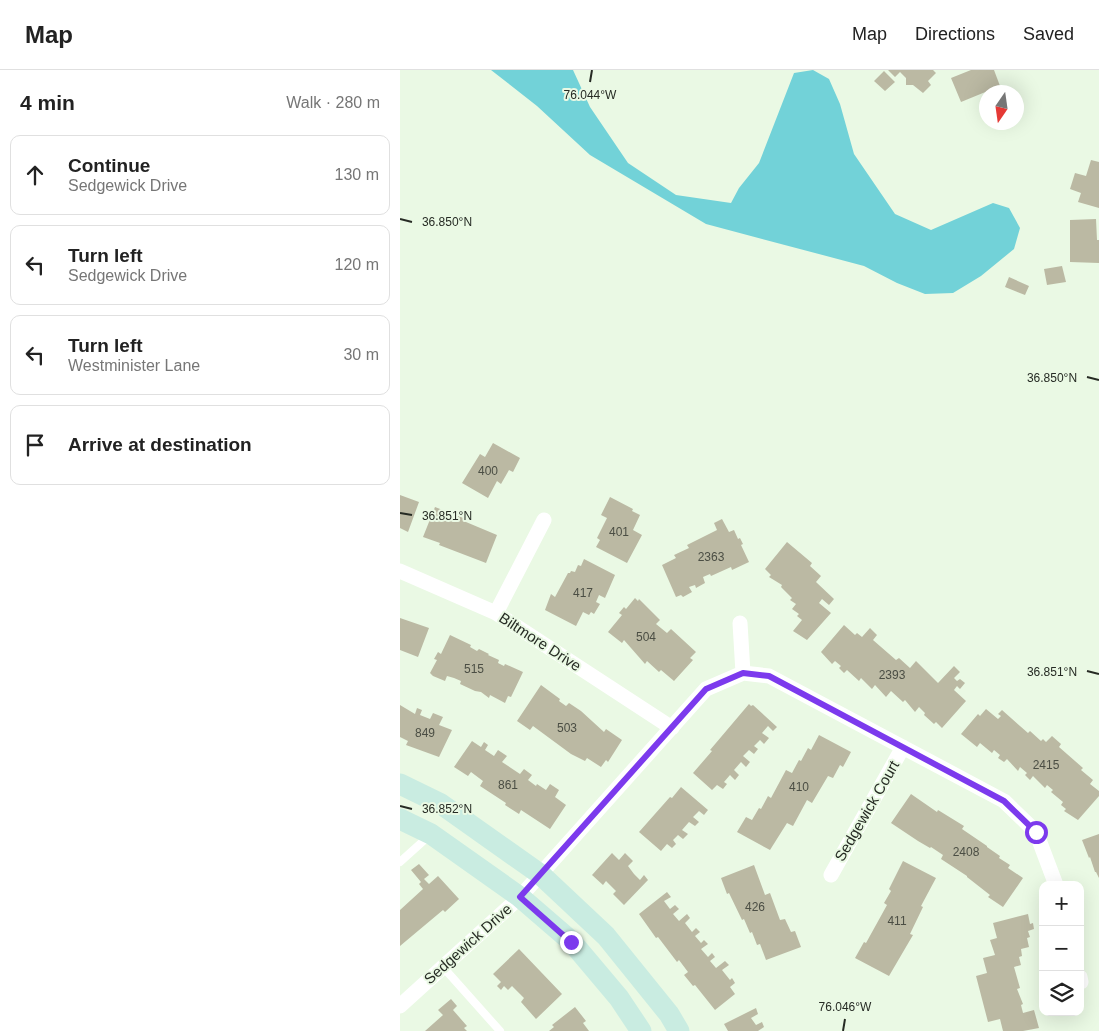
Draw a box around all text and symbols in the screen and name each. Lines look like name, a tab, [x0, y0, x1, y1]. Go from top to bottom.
text: Map	[25, 21, 73, 48]
text: Map	[852, 24, 887, 44]
text: Directions	[915, 24, 995, 44]
text: Saved	[1023, 24, 1074, 44]
north arrow	[979, 85, 1024, 130]
text: 76.044°W	[564, 88, 617, 102]
text: 4 min	[20, 91, 75, 114]
text: Walk · 280 m	[286, 94, 380, 111]
text: Continue	[68, 155, 150, 176]
icon: ahead	[21, 161, 49, 189]
text: 130 m	[335, 166, 379, 183]
text: Sedgewick Drive	[68, 177, 187, 194]
text: 36.850°N	[422, 215, 472, 229]
text: Turn left	[68, 245, 143, 266]
icon: left	[21, 251, 49, 279]
text: 120 m	[335, 256, 379, 273]
text: Sedgewick Drive	[68, 267, 187, 284]
text: Turn left	[68, 335, 143, 356]
icon: left	[21, 341, 49, 369]
text: 30 m	[343, 346, 379, 363]
text: Westminister Lane	[68, 357, 200, 374]
text: 36.850°N	[1027, 371, 1077, 385]
icon: arrive	[21, 431, 49, 459]
text: Arrive at destination	[68, 434, 252, 455]
house number: 400	[478, 464, 498, 478]
text: 36.851°N	[422, 509, 472, 523]
house number: 401	[609, 525, 629, 539]
house number: 2363	[698, 550, 725, 564]
house number: 417	[573, 586, 593, 600]
street label: Biltmore Drive	[496, 609, 584, 674]
house number: 504	[636, 630, 656, 644]
house number: 515	[464, 662, 484, 676]
text: 36.851°N	[1027, 665, 1077, 679]
house number: 2393	[879, 668, 906, 682]
house number: 503	[557, 721, 577, 735]
house number: 849	[415, 726, 435, 740]
street label: Sedgewick Court	[831, 757, 903, 864]
house number: 2415	[1033, 758, 1060, 772]
house number: 861	[498, 778, 518, 792]
house number: 410	[789, 780, 809, 794]
text: 36.852°N	[422, 802, 472, 816]
route start	[1025, 821, 1048, 844]
house number: 2408	[953, 845, 980, 859]
map controls	[1039, 881, 1084, 1016]
button: +	[1039, 881, 1084, 926]
street label: Sedgewick Drive	[420, 900, 515, 987]
house number: 426	[745, 900, 765, 914]
house number: 411	[887, 914, 907, 928]
button: −	[1039, 926, 1084, 971]
route end	[560, 931, 583, 954]
button: layers	[1039, 971, 1084, 1016]
text: 76.046°W	[819, 1000, 872, 1014]

